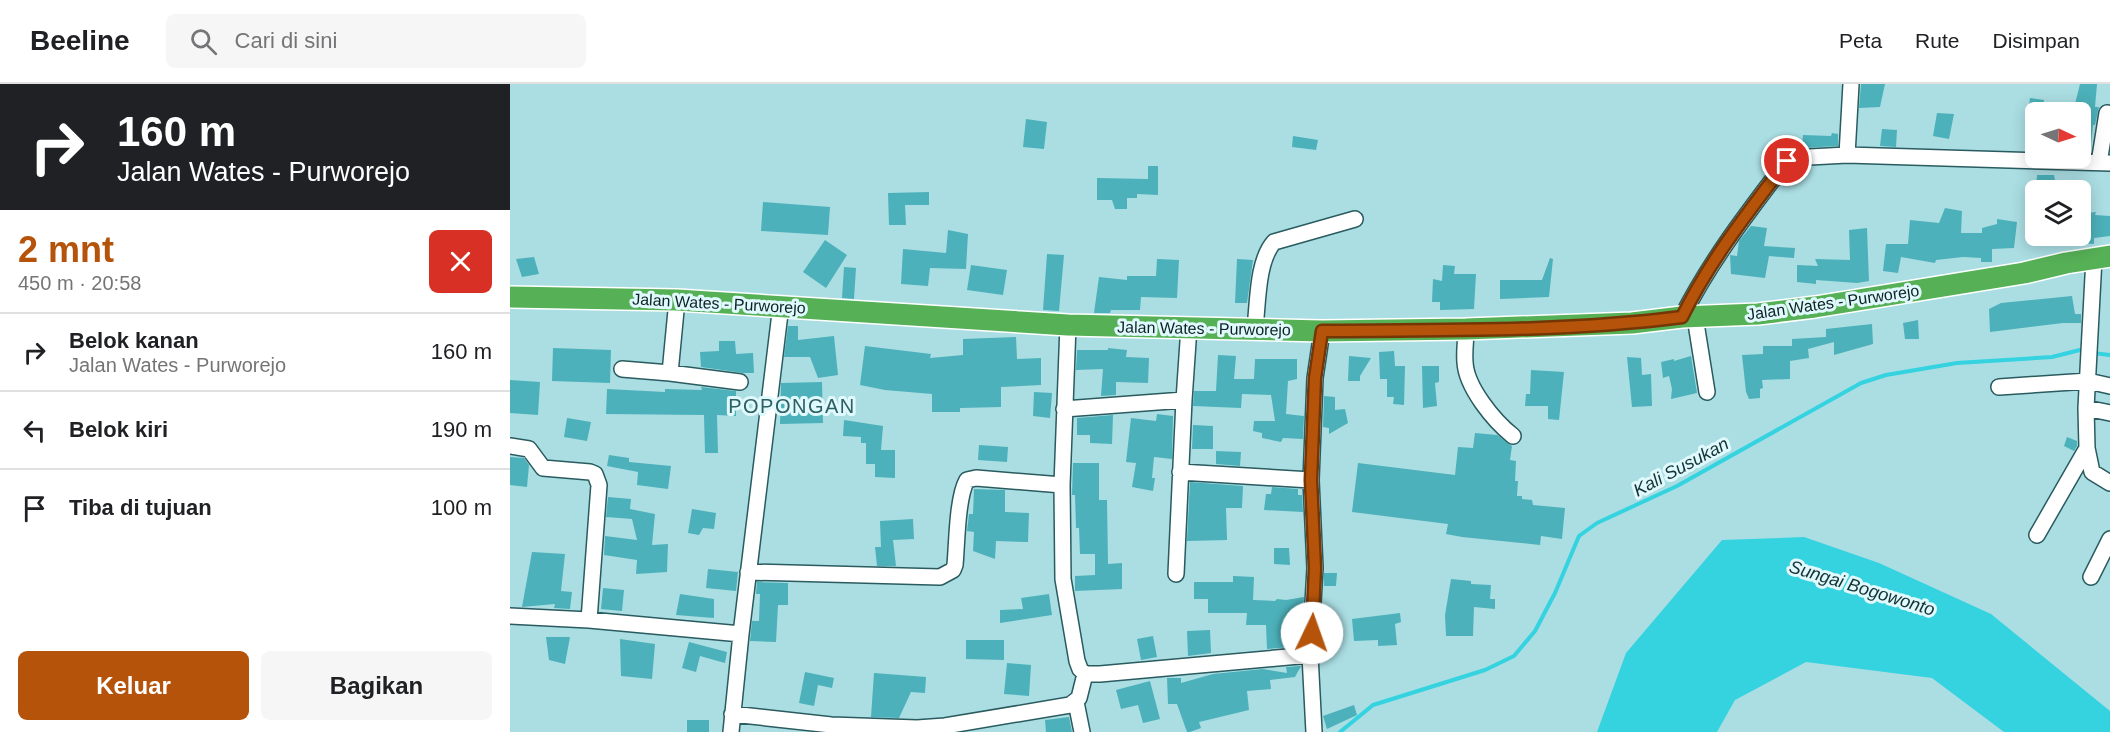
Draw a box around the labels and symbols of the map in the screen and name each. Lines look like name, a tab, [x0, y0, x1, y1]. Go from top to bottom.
north arrow	[2025, 102, 2091, 168]
pin	[1761, 135, 1812, 186]
street label: Jalan Wates - Purworejo	[1746, 282, 1920, 323]
street label: Jalan Wates - Purworejo	[632, 290, 806, 317]
street label: Jalan Wates - Purworejo	[1117, 318, 1291, 339]
district label: POPONGAN	[728, 395, 856, 417]
water label: Kali Susukan	[1630, 434, 1732, 500]
water label: Sungai Bogowonto	[1787, 556, 1937, 620]
position arrow	[1280, 601, 1344, 665]

